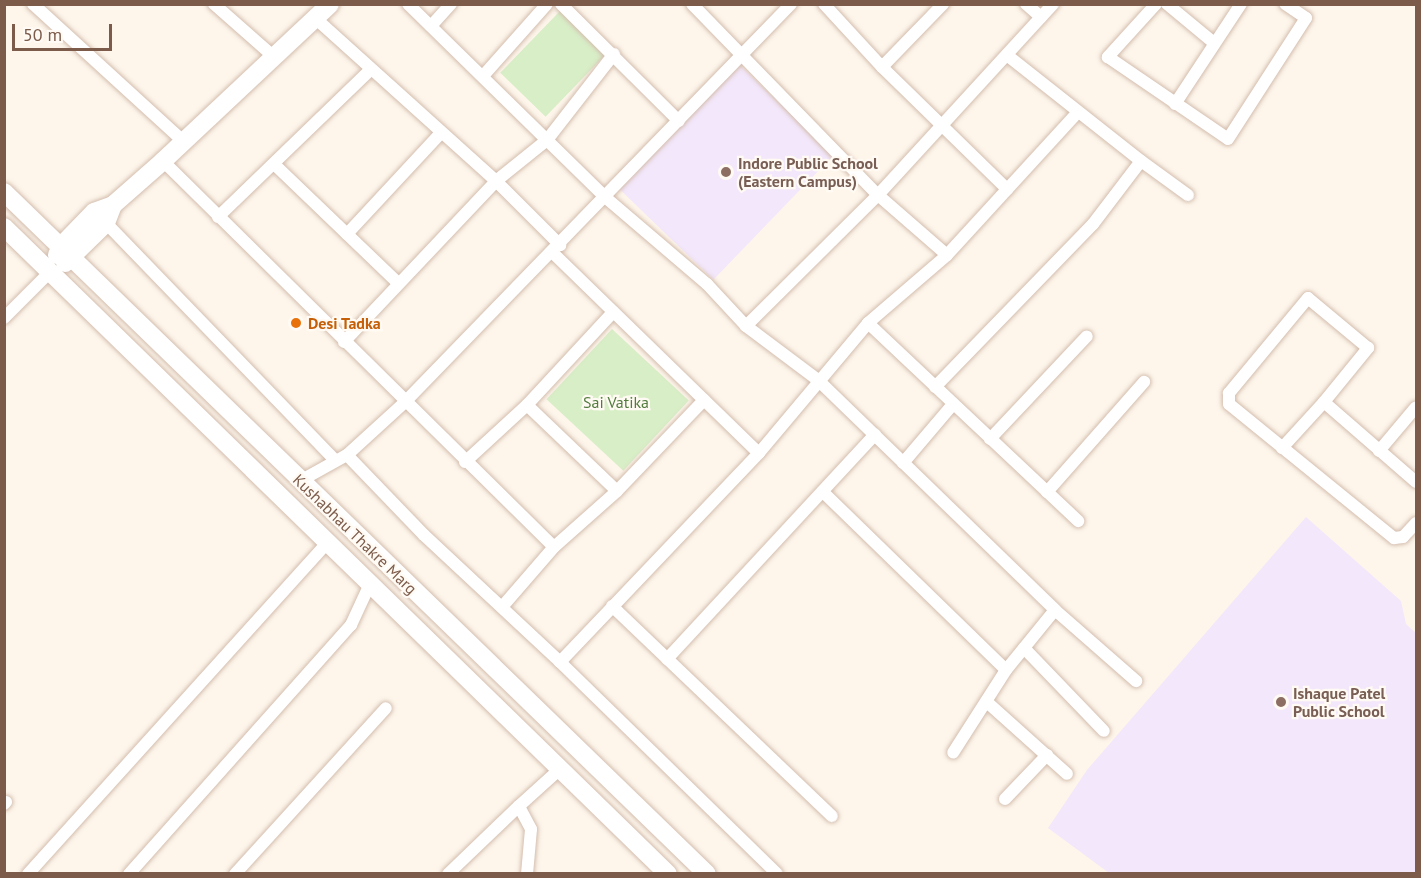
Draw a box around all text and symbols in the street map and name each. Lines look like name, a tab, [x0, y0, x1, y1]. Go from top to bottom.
scale bar	[15, 12, 116, 50]
text: 50 m	[23, 23, 62, 46]
place label: Indore Public School (Eastern Campus)	[738, 153, 878, 191]
marker: Indore Public School (Eastern Campus)	[719, 165, 733, 179]
place label: Desi Tadka	[308, 313, 381, 333]
marker: Desi Tadka	[289, 316, 303, 330]
park label: Sai Vatika	[583, 392, 649, 412]
street label: Kushabhau Thakre Marg	[289, 470, 421, 598]
place label: Ishaque Patel Public School	[1293, 683, 1385, 721]
marker: Ishaque Patel Public School	[1274, 695, 1288, 709]

